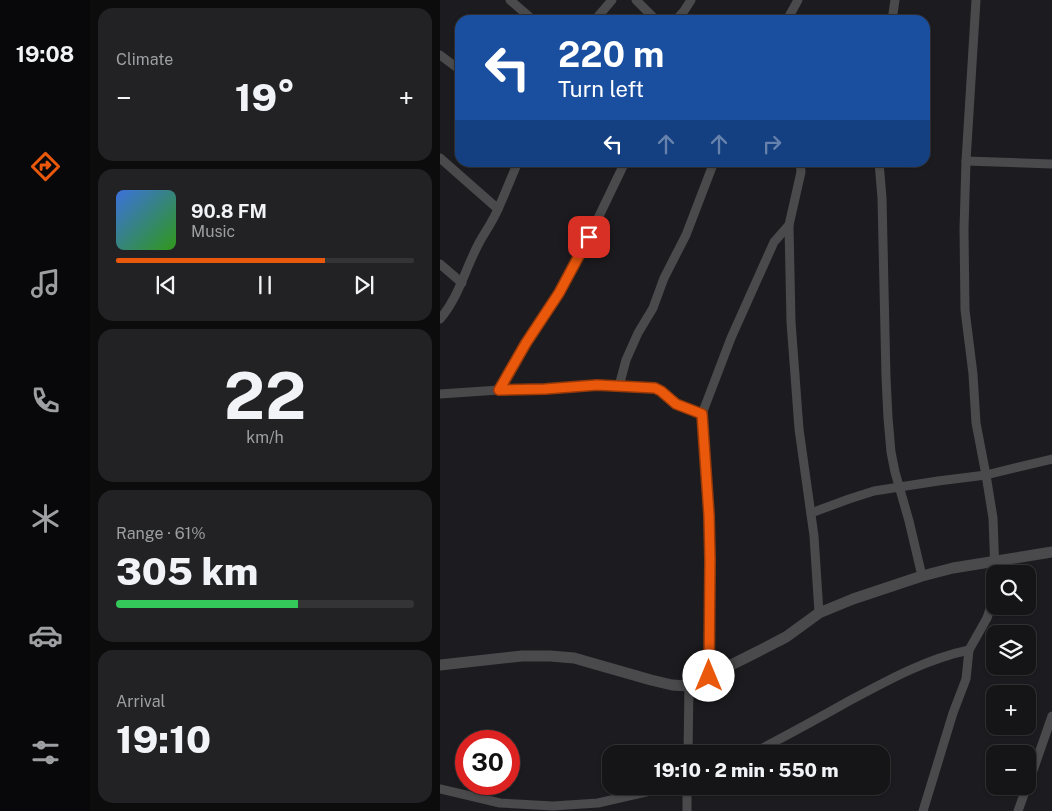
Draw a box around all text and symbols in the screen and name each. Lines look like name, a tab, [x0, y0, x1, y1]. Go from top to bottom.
text: 220 m	[558, 34, 664, 75]
icon: left	[475, 35, 540, 100]
text: 19:08	[16, 41, 74, 67]
text: Climate	[116, 50, 173, 69]
text: 19°	[235, 75, 295, 120]
text: Turn left	[558, 76, 644, 102]
text: −	[116, 81, 132, 114]
text: +	[398, 81, 414, 114]
icon: left	[599, 130, 627, 158]
icon: ahead	[652, 130, 680, 158]
icon: ahead	[705, 130, 733, 158]
icon: right	[758, 130, 786, 158]
icon: directions	[28, 149, 63, 184]
text: 90.8 FM	[191, 200, 267, 222]
pin	[568, 216, 610, 258]
text: Music	[191, 222, 235, 241]
icon: arrive	[575, 223, 603, 251]
icon: music	[28, 266, 63, 301]
icon: previous	[152, 271, 180, 299]
icon: pause	[251, 271, 279, 299]
icon: next	[350, 271, 378, 299]
text: 22	[224, 357, 306, 434]
icon: phone	[28, 383, 63, 418]
text: km/h	[246, 428, 284, 447]
icon: climate	[28, 501, 63, 536]
text: Range · 61%	[116, 524, 206, 543]
text: 305 km	[116, 549, 258, 594]
map controls	[986, 565, 1036, 795]
button: search	[986, 565, 1036, 615]
icon: car	[28, 618, 63, 653]
button: layers	[986, 625, 1036, 675]
position arrow	[682, 649, 734, 701]
button: +	[986, 685, 1036, 735]
text: Arrival	[116, 692, 165, 711]
text: 19:10	[116, 717, 211, 762]
speed limit sign: 30	[455, 730, 520, 795]
icon: filters	[28, 735, 63, 770]
button: −	[986, 745, 1036, 795]
text: 19:10 · 2 min · 550 m	[653, 759, 839, 781]

